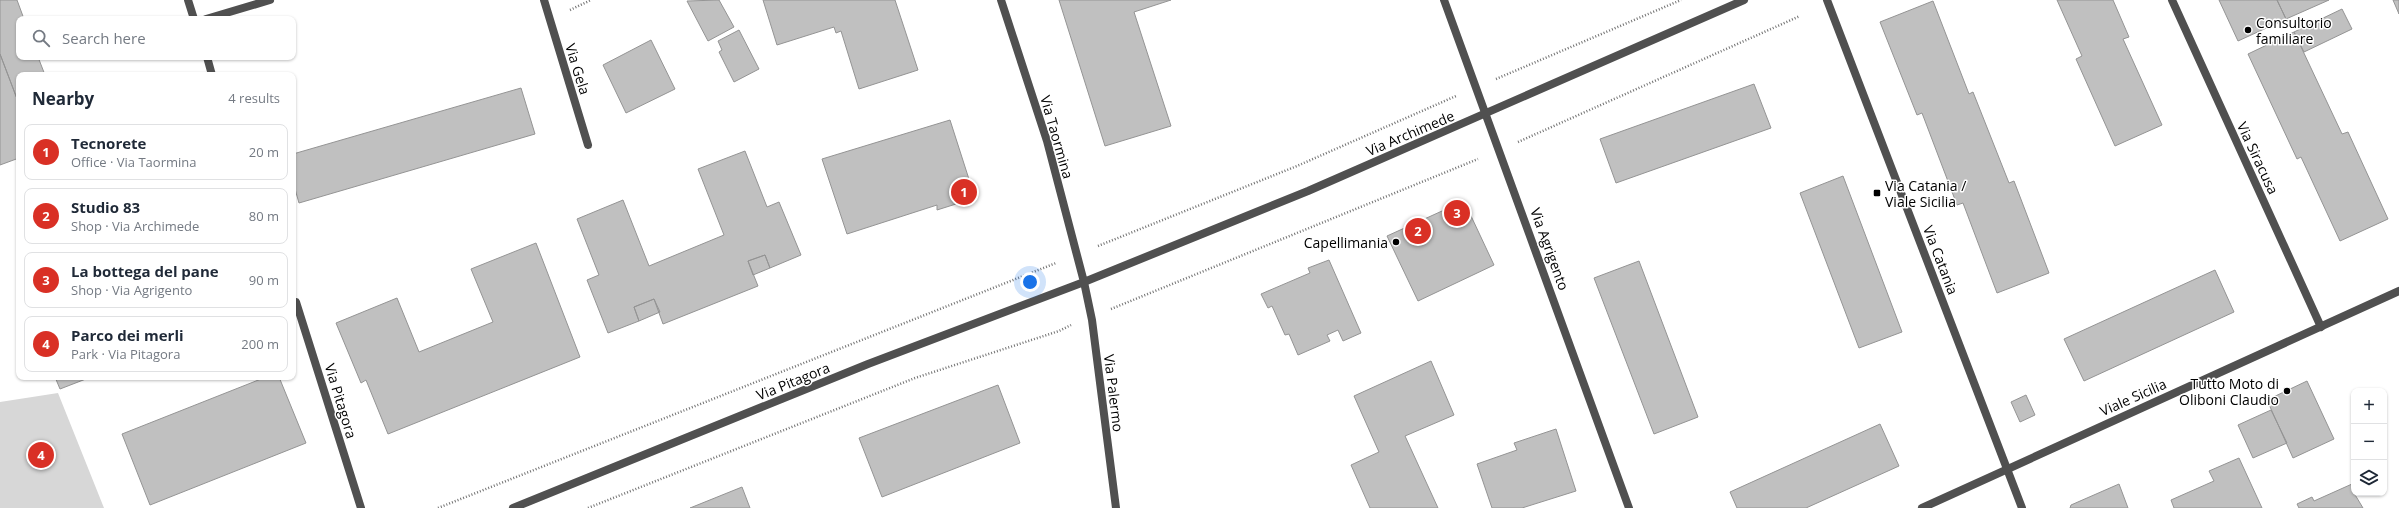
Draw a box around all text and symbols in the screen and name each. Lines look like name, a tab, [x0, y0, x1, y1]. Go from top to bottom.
place label: Consultorio familiare	[2256, 13, 2332, 48]
search box	[16, 16, 296, 60]
marker: Consultorio familiare	[2243, 25, 2253, 35]
icon: search	[30, 27, 52, 49]
text: Search here	[62, 28, 146, 48]
street label: Via Gela	[561, 41, 595, 97]
text: Nearby	[32, 87, 94, 110]
text: 4 results	[228, 89, 280, 107]
street label: Via Taormina	[1036, 93, 1078, 181]
street label: Via Archimede	[1363, 106, 1457, 160]
street label: Via Siracusa	[2233, 119, 2283, 197]
text: Tecnorete	[71, 133, 146, 153]
text: 1	[42, 143, 50, 161]
text: 20 m	[249, 143, 279, 161]
text: Office · Via Taormina	[71, 153, 197, 171]
place label: Via Catania / Viale Sicilia	[1885, 176, 1966, 211]
pin: 1	[951, 177, 977, 207]
marker: Via Catania / Viale Sicilia	[1872, 188, 1882, 198]
text: Studio 83	[71, 197, 140, 217]
pin: 3	[1444, 198, 1470, 228]
street label: Via Agrigento	[1526, 205, 1574, 293]
text: 2	[42, 207, 50, 225]
text: 80 m	[249, 207, 279, 225]
pin: 2	[1405, 216, 1431, 246]
text: Shop · Via Archimede	[71, 217, 199, 235]
street label: Via Catania	[1919, 223, 1963, 297]
place label: Capellimania	[1304, 233, 1388, 252]
marker: Capellimania	[1391, 237, 1401, 247]
text: La bottega del pane	[71, 261, 219, 281]
text: 3	[42, 271, 50, 289]
text: 90 m	[249, 271, 279, 289]
your location	[1020, 272, 1040, 292]
text: Shop · Via Agrigento	[71, 281, 192, 299]
text: Parco dei merli	[71, 325, 184, 345]
text: 4	[42, 335, 50, 353]
text: 200 m	[241, 335, 279, 353]
text: Park · Via Pitagora	[71, 345, 180, 363]
street label: Via Palermo	[1100, 353, 1128, 433]
street label: Via Pitagora	[753, 358, 833, 404]
street label: Via Pitagora	[321, 361, 361, 441]
street label: Viale Sicilia	[2097, 374, 2169, 420]
place label: Tutto Moto di Oliboni Claudio	[2179, 374, 2279, 409]
marker: Tutto Moto di Oliboni Claudio	[2282, 386, 2292, 396]
map controls	[2351, 388, 2387, 496]
button: +	[2351, 388, 2387, 424]
button: −	[2351, 424, 2387, 460]
pin: 4	[28, 440, 54, 470]
button: layers	[2351, 460, 2387, 496]

